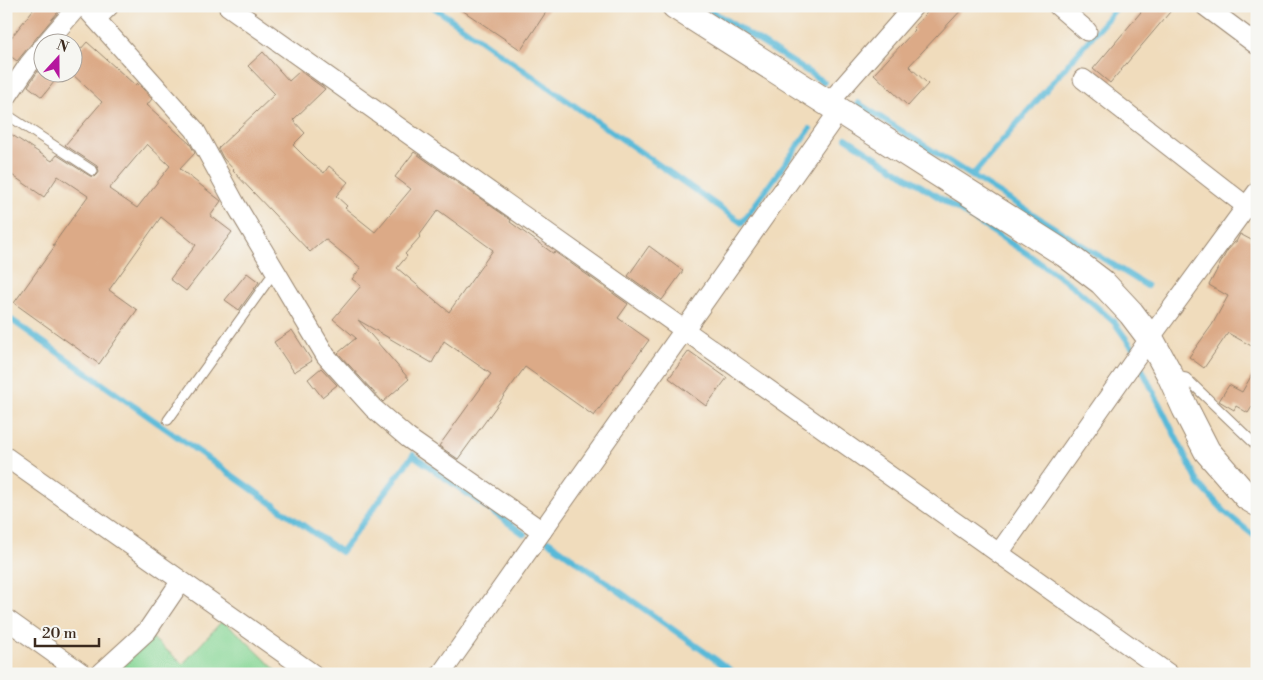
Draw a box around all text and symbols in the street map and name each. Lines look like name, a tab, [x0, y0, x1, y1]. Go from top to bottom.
north arrow	[32, 32, 82, 82]
text: N	[54, 36, 71, 57]
scale bar	[35, 615, 99, 647]
text: 20 m	[42, 624, 77, 643]

